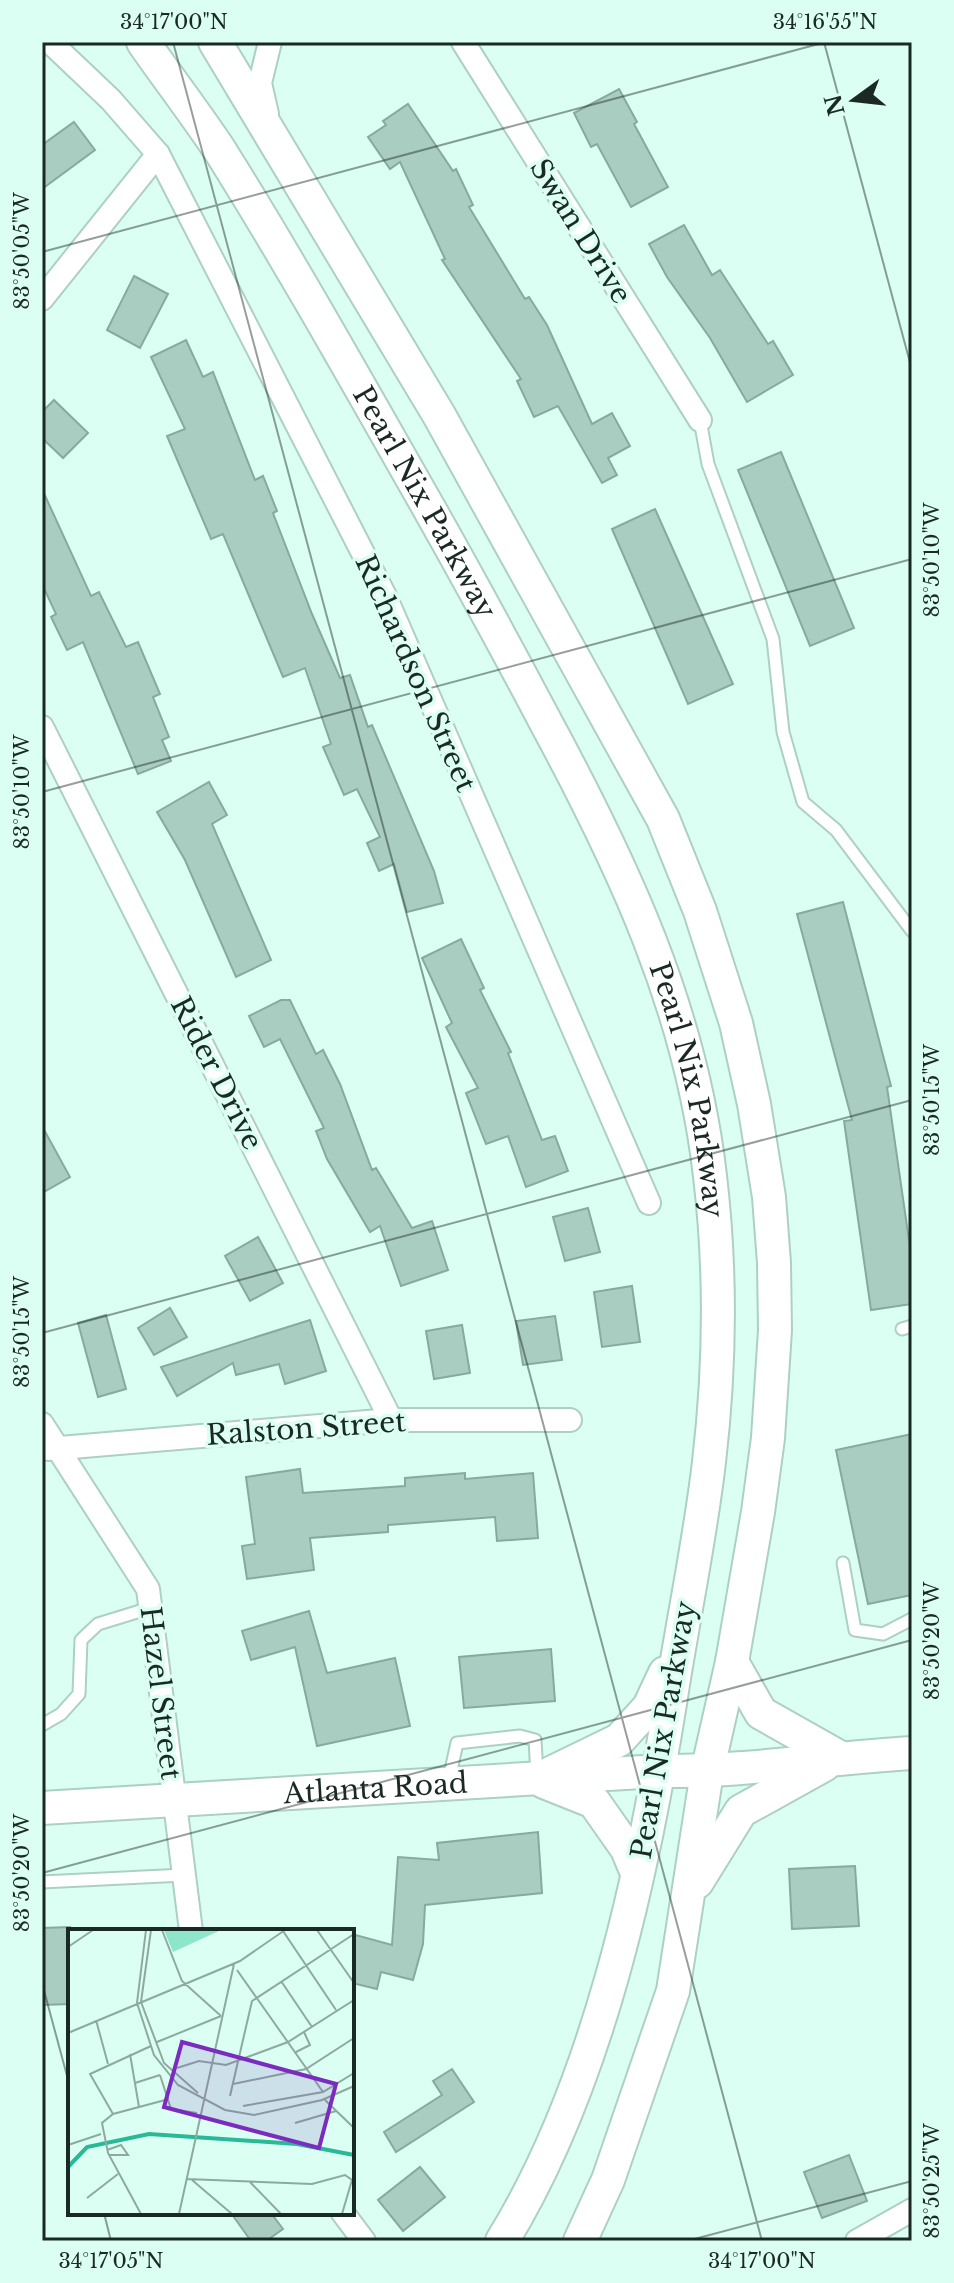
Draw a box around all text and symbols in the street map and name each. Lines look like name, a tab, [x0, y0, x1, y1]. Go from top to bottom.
text: 34°17'00"N	[120, 10, 228, 34]
text: 34°16'55"N	[773, 10, 877, 34]
north arrow	[814, 60, 894, 140]
text: N	[819, 91, 851, 119]
street label: Swan Drive	[522, 152, 639, 310]
text: 83°50'05"W	[10, 192, 34, 310]
street label: Pearl Nix Parkway	[345, 380, 504, 625]
text: 83°50'10"W	[920, 502, 944, 617]
street label: Richardson Street	[348, 549, 484, 798]
text: 83°50'10"W	[10, 734, 34, 849]
street label: Pearl Nix Parkway	[641, 958, 731, 1219]
street label: Rider Drive	[163, 991, 270, 1156]
text: 83°50'15"W	[920, 1044, 944, 1156]
text: 83°50'15"W	[10, 1276, 34, 1388]
street label: Ralston Street	[205, 1404, 407, 1453]
text: 83°50'20"W	[920, 1581, 944, 1700]
street label: Pearl Nix Parkway	[624, 1598, 703, 1862]
street label: Hazel Street	[133, 1604, 189, 1782]
street label: Atlanta Road	[281, 1766, 469, 1812]
text: 83°50'20"W	[10, 1813, 34, 1932]
inset map	[68, 1929, 354, 2215]
text: 83°50'25"W	[920, 2123, 944, 2239]
text: 34°17'05"N	[59, 2249, 163, 2273]
text: 34°17'00"N	[708, 2249, 816, 2273]

